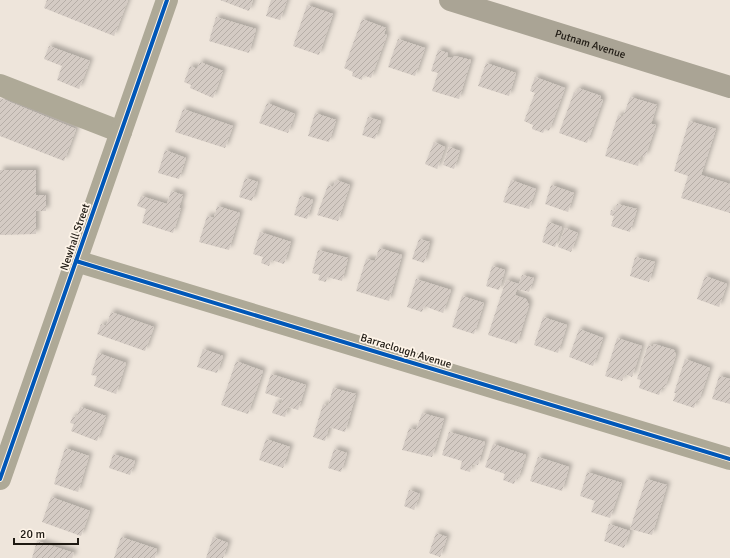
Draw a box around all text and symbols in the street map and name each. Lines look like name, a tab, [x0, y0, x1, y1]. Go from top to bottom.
street label: Putnam Avenue	[553, 27, 627, 61]
street label: Newhall Street	[57, 202, 93, 272]
street label: Barraclough Avenue	[359, 331, 453, 371]
scale bar	[14, 520, 78, 546]
text: 20 m	[20, 527, 45, 542]

